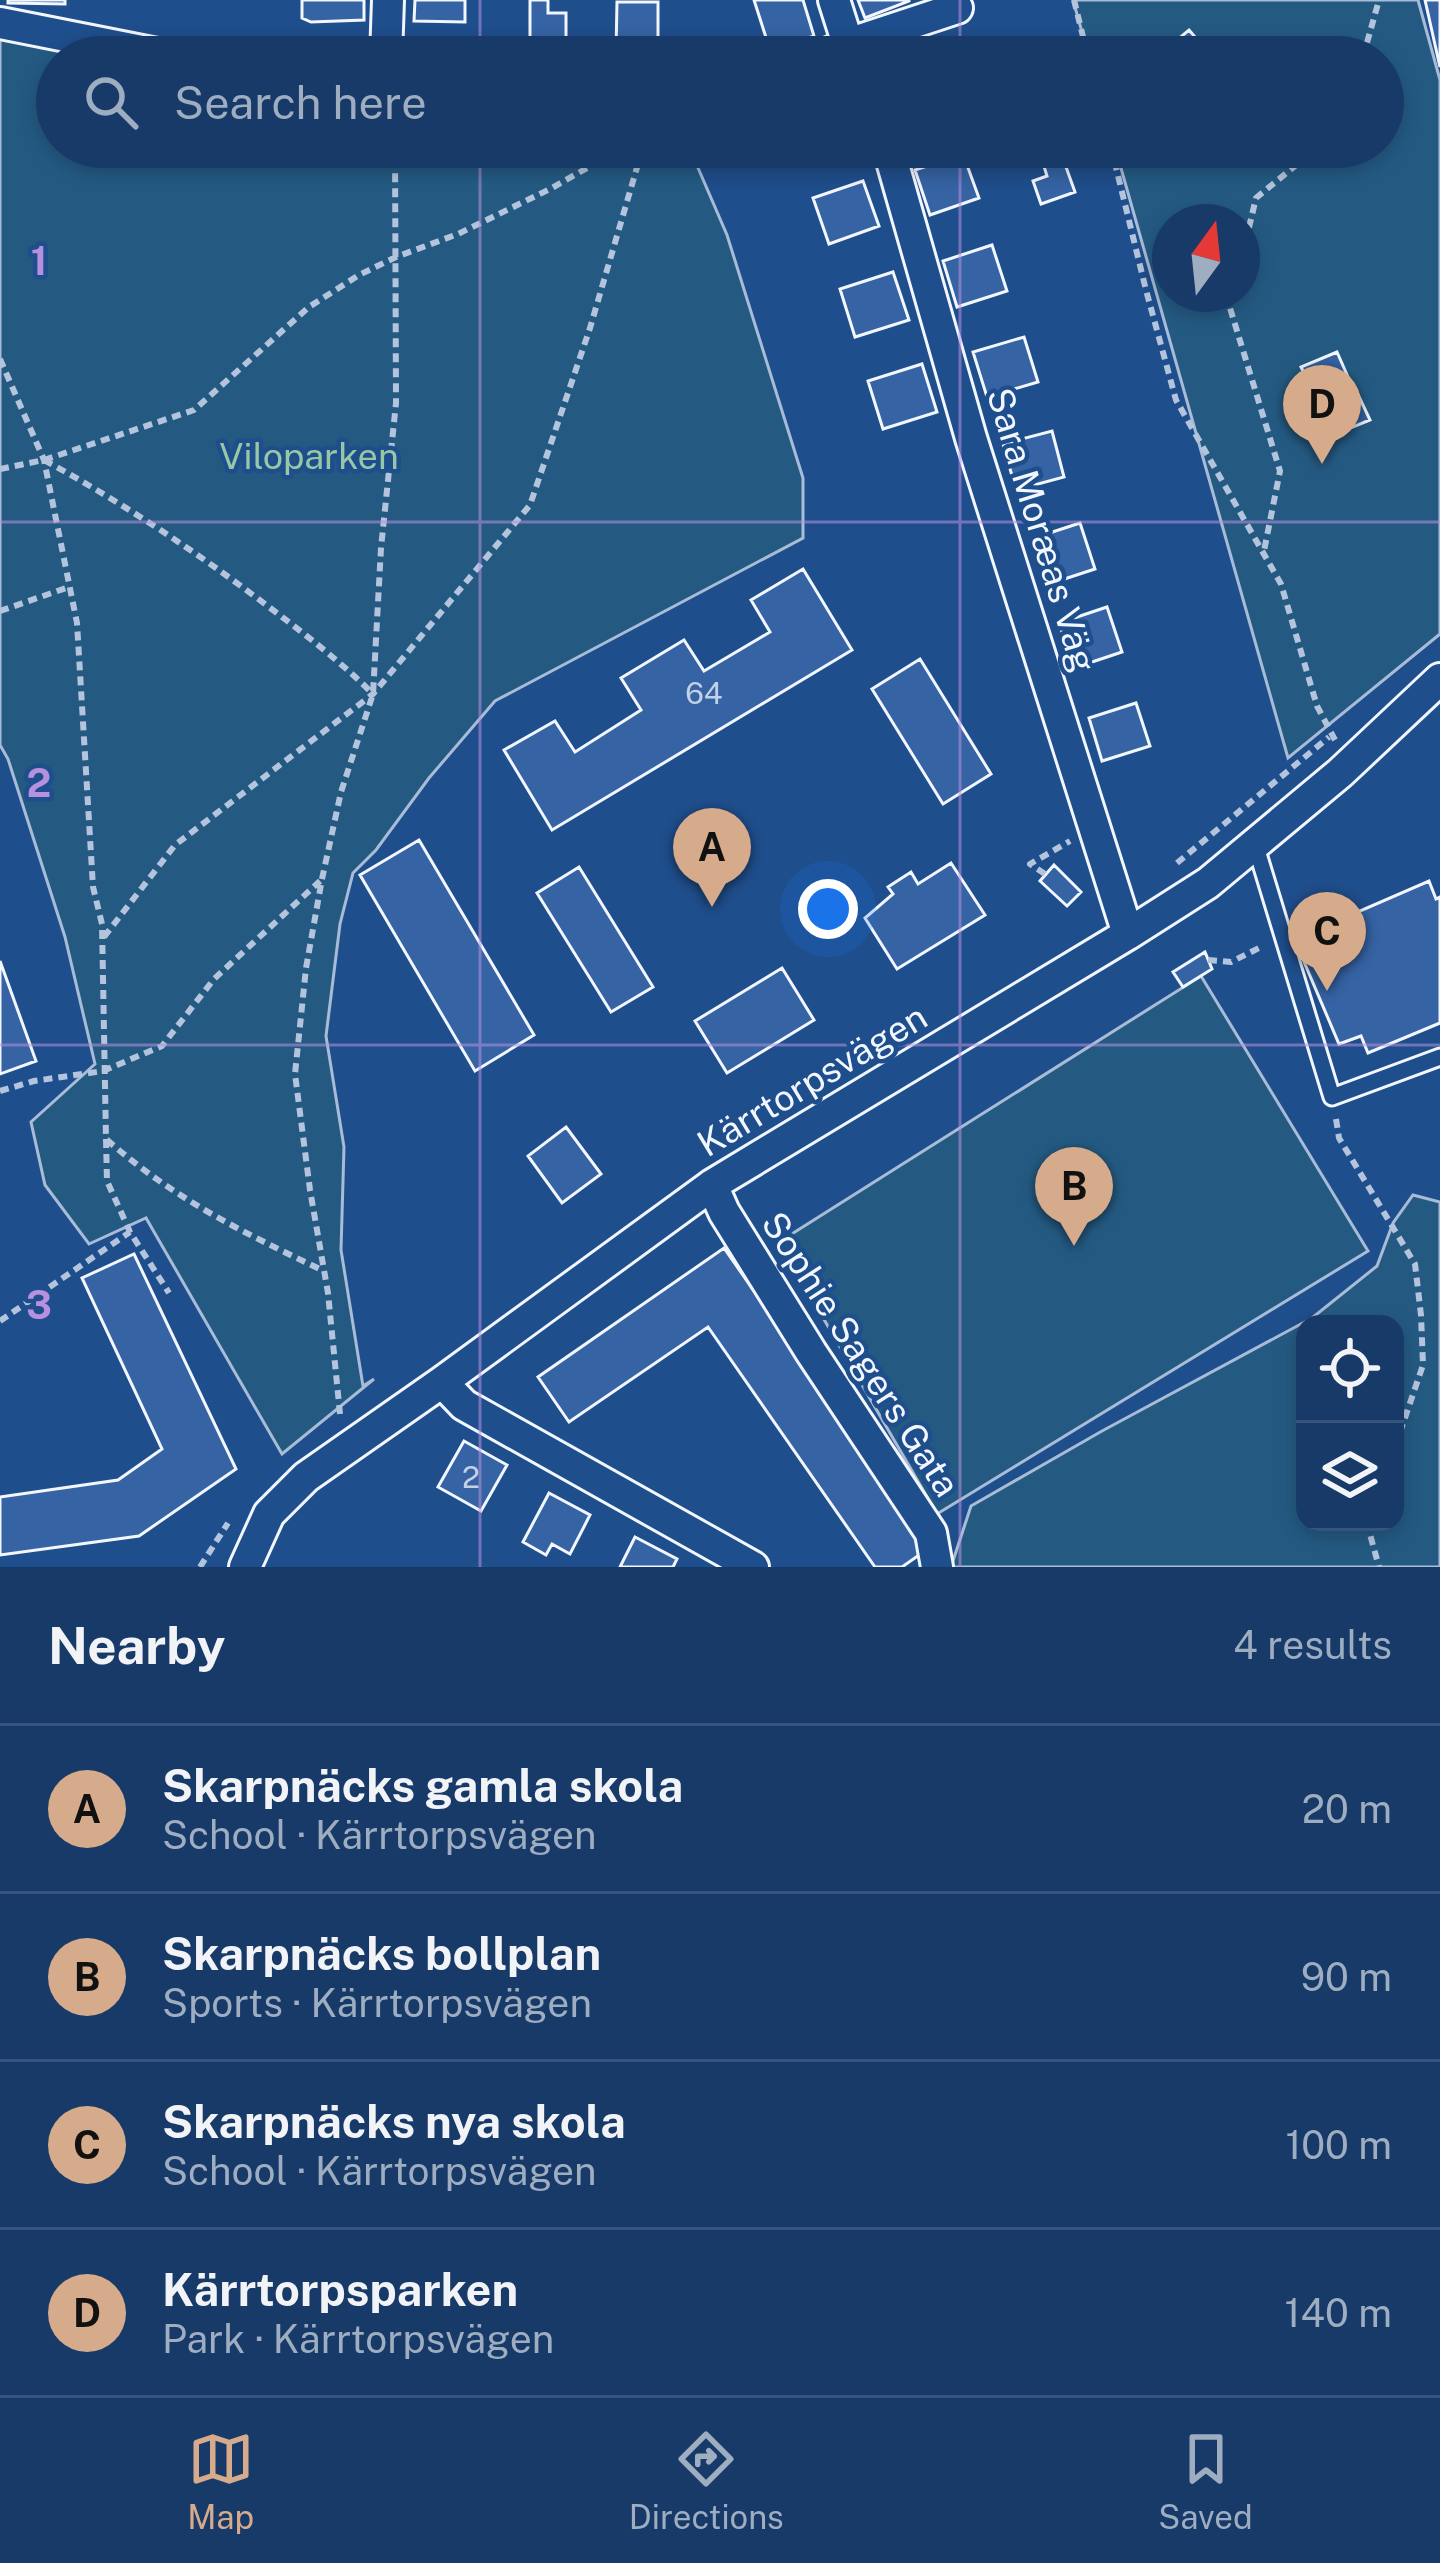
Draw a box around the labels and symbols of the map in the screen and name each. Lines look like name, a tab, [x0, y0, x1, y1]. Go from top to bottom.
north arrow	[1152, 204, 1260, 312]
text: 1	[31, 238, 47, 284]
pin: D	[1283, 365, 1361, 464]
street label: Sara Moræas Väg	[979, 383, 1105, 677]
park label: Viloparken	[219, 435, 399, 477]
house number: 64	[685, 675, 723, 711]
text: 2	[27, 760, 51, 806]
pin: A	[673, 808, 751, 907]
your location	[798, 879, 858, 939]
pin: C	[1288, 892, 1366, 991]
street label: Kärrtorpsvägen	[690, 995, 934, 1165]
pin: B	[1035, 1147, 1113, 1246]
street label: Sophie Sagers Gata	[753, 1204, 969, 1504]
text: 3	[26, 1282, 52, 1328]
house number: 2	[462, 1459, 480, 1495]

